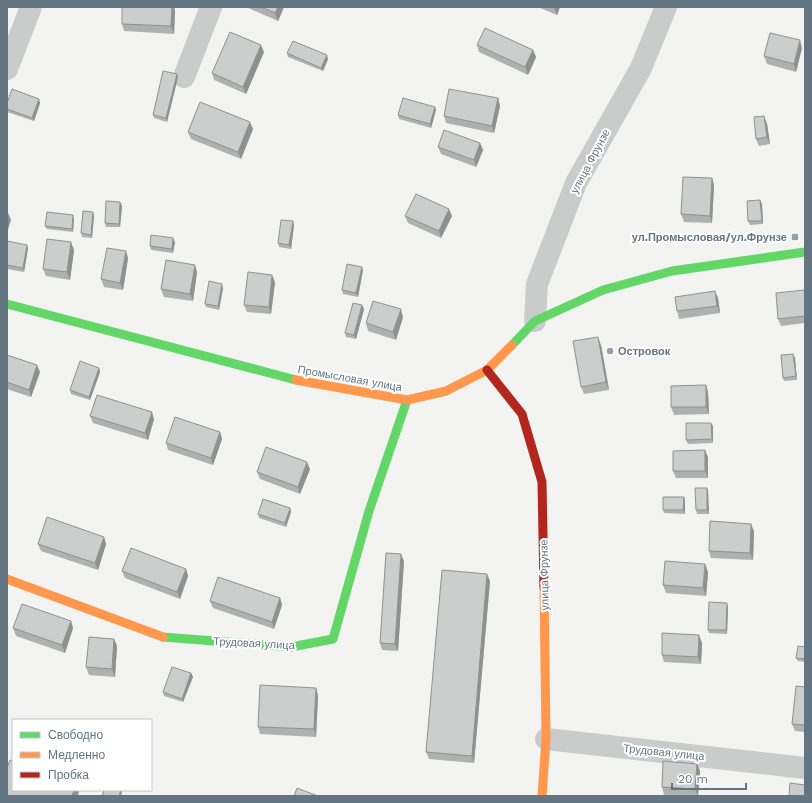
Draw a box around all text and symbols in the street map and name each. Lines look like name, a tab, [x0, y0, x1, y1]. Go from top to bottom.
street label: улица Фрунзе	[568, 127, 613, 196]
place label: ул.Промысловая/ул.Фрунзе	[632, 231, 787, 244]
marker: ул.Промысловая/ул.Фрунзе	[790, 232, 800, 242]
place label: Островок	[618, 345, 671, 358]
marker: Островок	[605, 346, 615, 356]
street label: Промысловая улица	[297, 363, 404, 394]
street label: улица Фрунзе	[537, 539, 552, 611]
street label: Трудовая улица	[213, 635, 296, 652]
legend	[12, 719, 152, 791]
text: Свободно	[48, 728, 103, 742]
street label: Трудовая улица	[623, 742, 706, 763]
text: Медленно	[48, 748, 105, 762]
scale bar	[672, 765, 746, 791]
text: Пробка	[48, 768, 89, 782]
text: 20 m	[678, 772, 708, 786]

